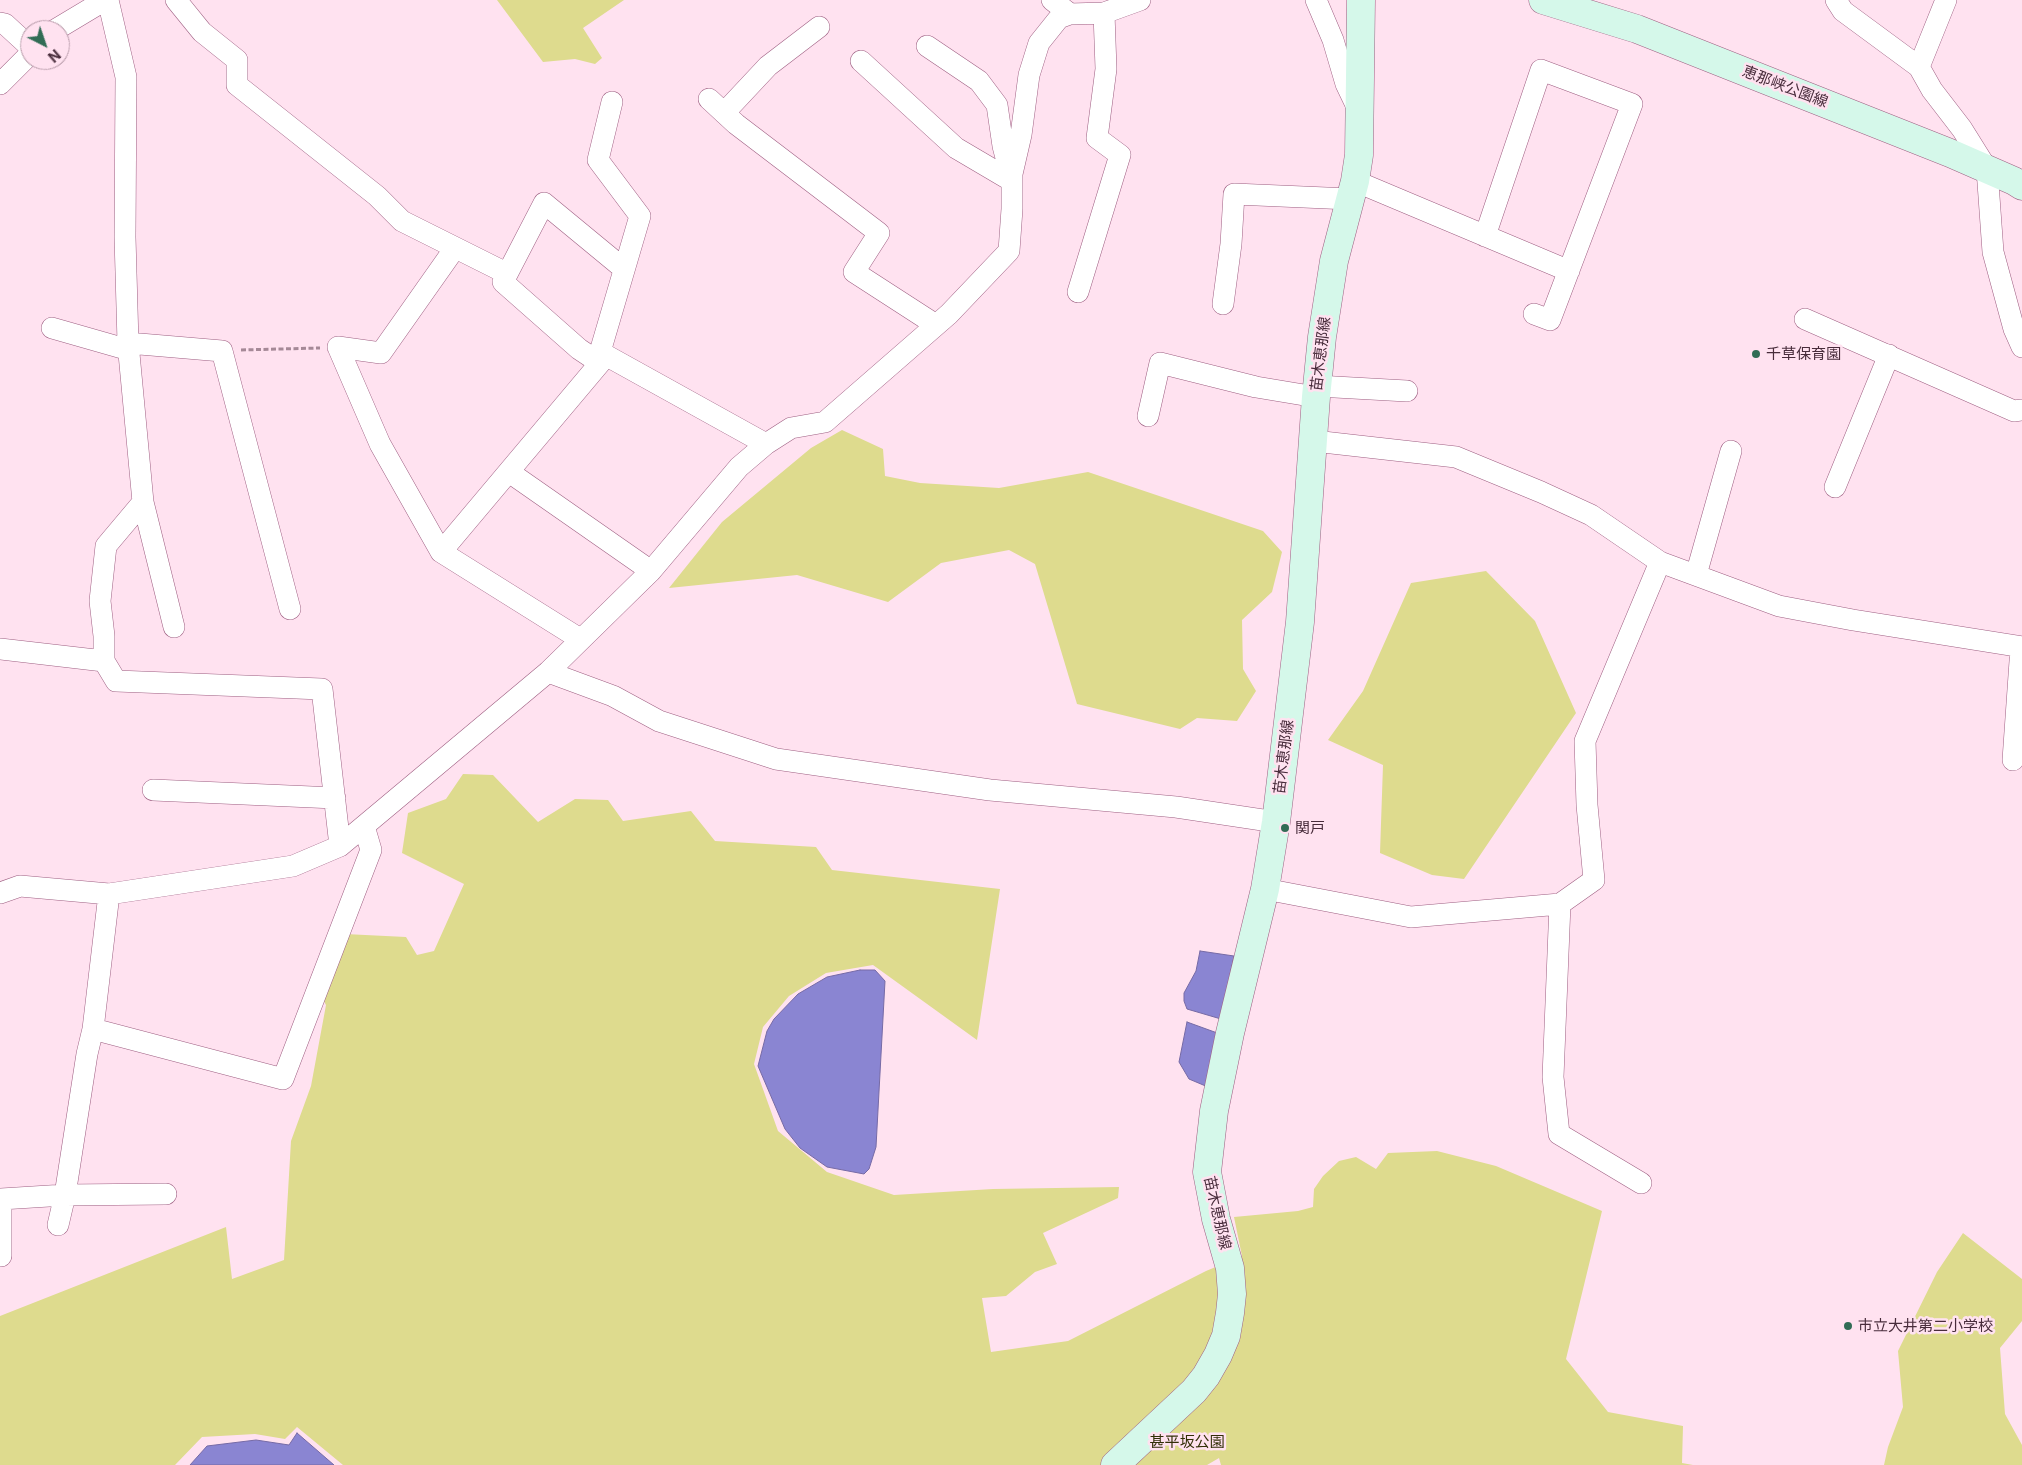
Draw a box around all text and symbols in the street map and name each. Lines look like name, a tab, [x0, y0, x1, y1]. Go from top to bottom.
north arrow	[20, 20, 70, 70]
text: N	[45, 46, 64, 66]
street label: 恵那峡公園線	[1740, 62, 1830, 112]
street label: 苗木恵那線	[1307, 316, 1335, 392]
place label: 千草保育園	[1766, 345, 1841, 363]
marker: 千草保育園	[1750, 348, 1762, 360]
street label: 苗木恵那線	[1270, 719, 1298, 795]
place label: 関戸	[1295, 819, 1325, 837]
marker: 関戸	[1279, 822, 1291, 834]
street label: 苗木恵那線	[1200, 1174, 1234, 1252]
place label: 市立大井第二小学校	[1858, 1317, 1993, 1335]
marker: 市立大井第二小学校	[1842, 1320, 1854, 1332]
park label: 甚平坂公園	[1150, 1433, 1224, 1451]

